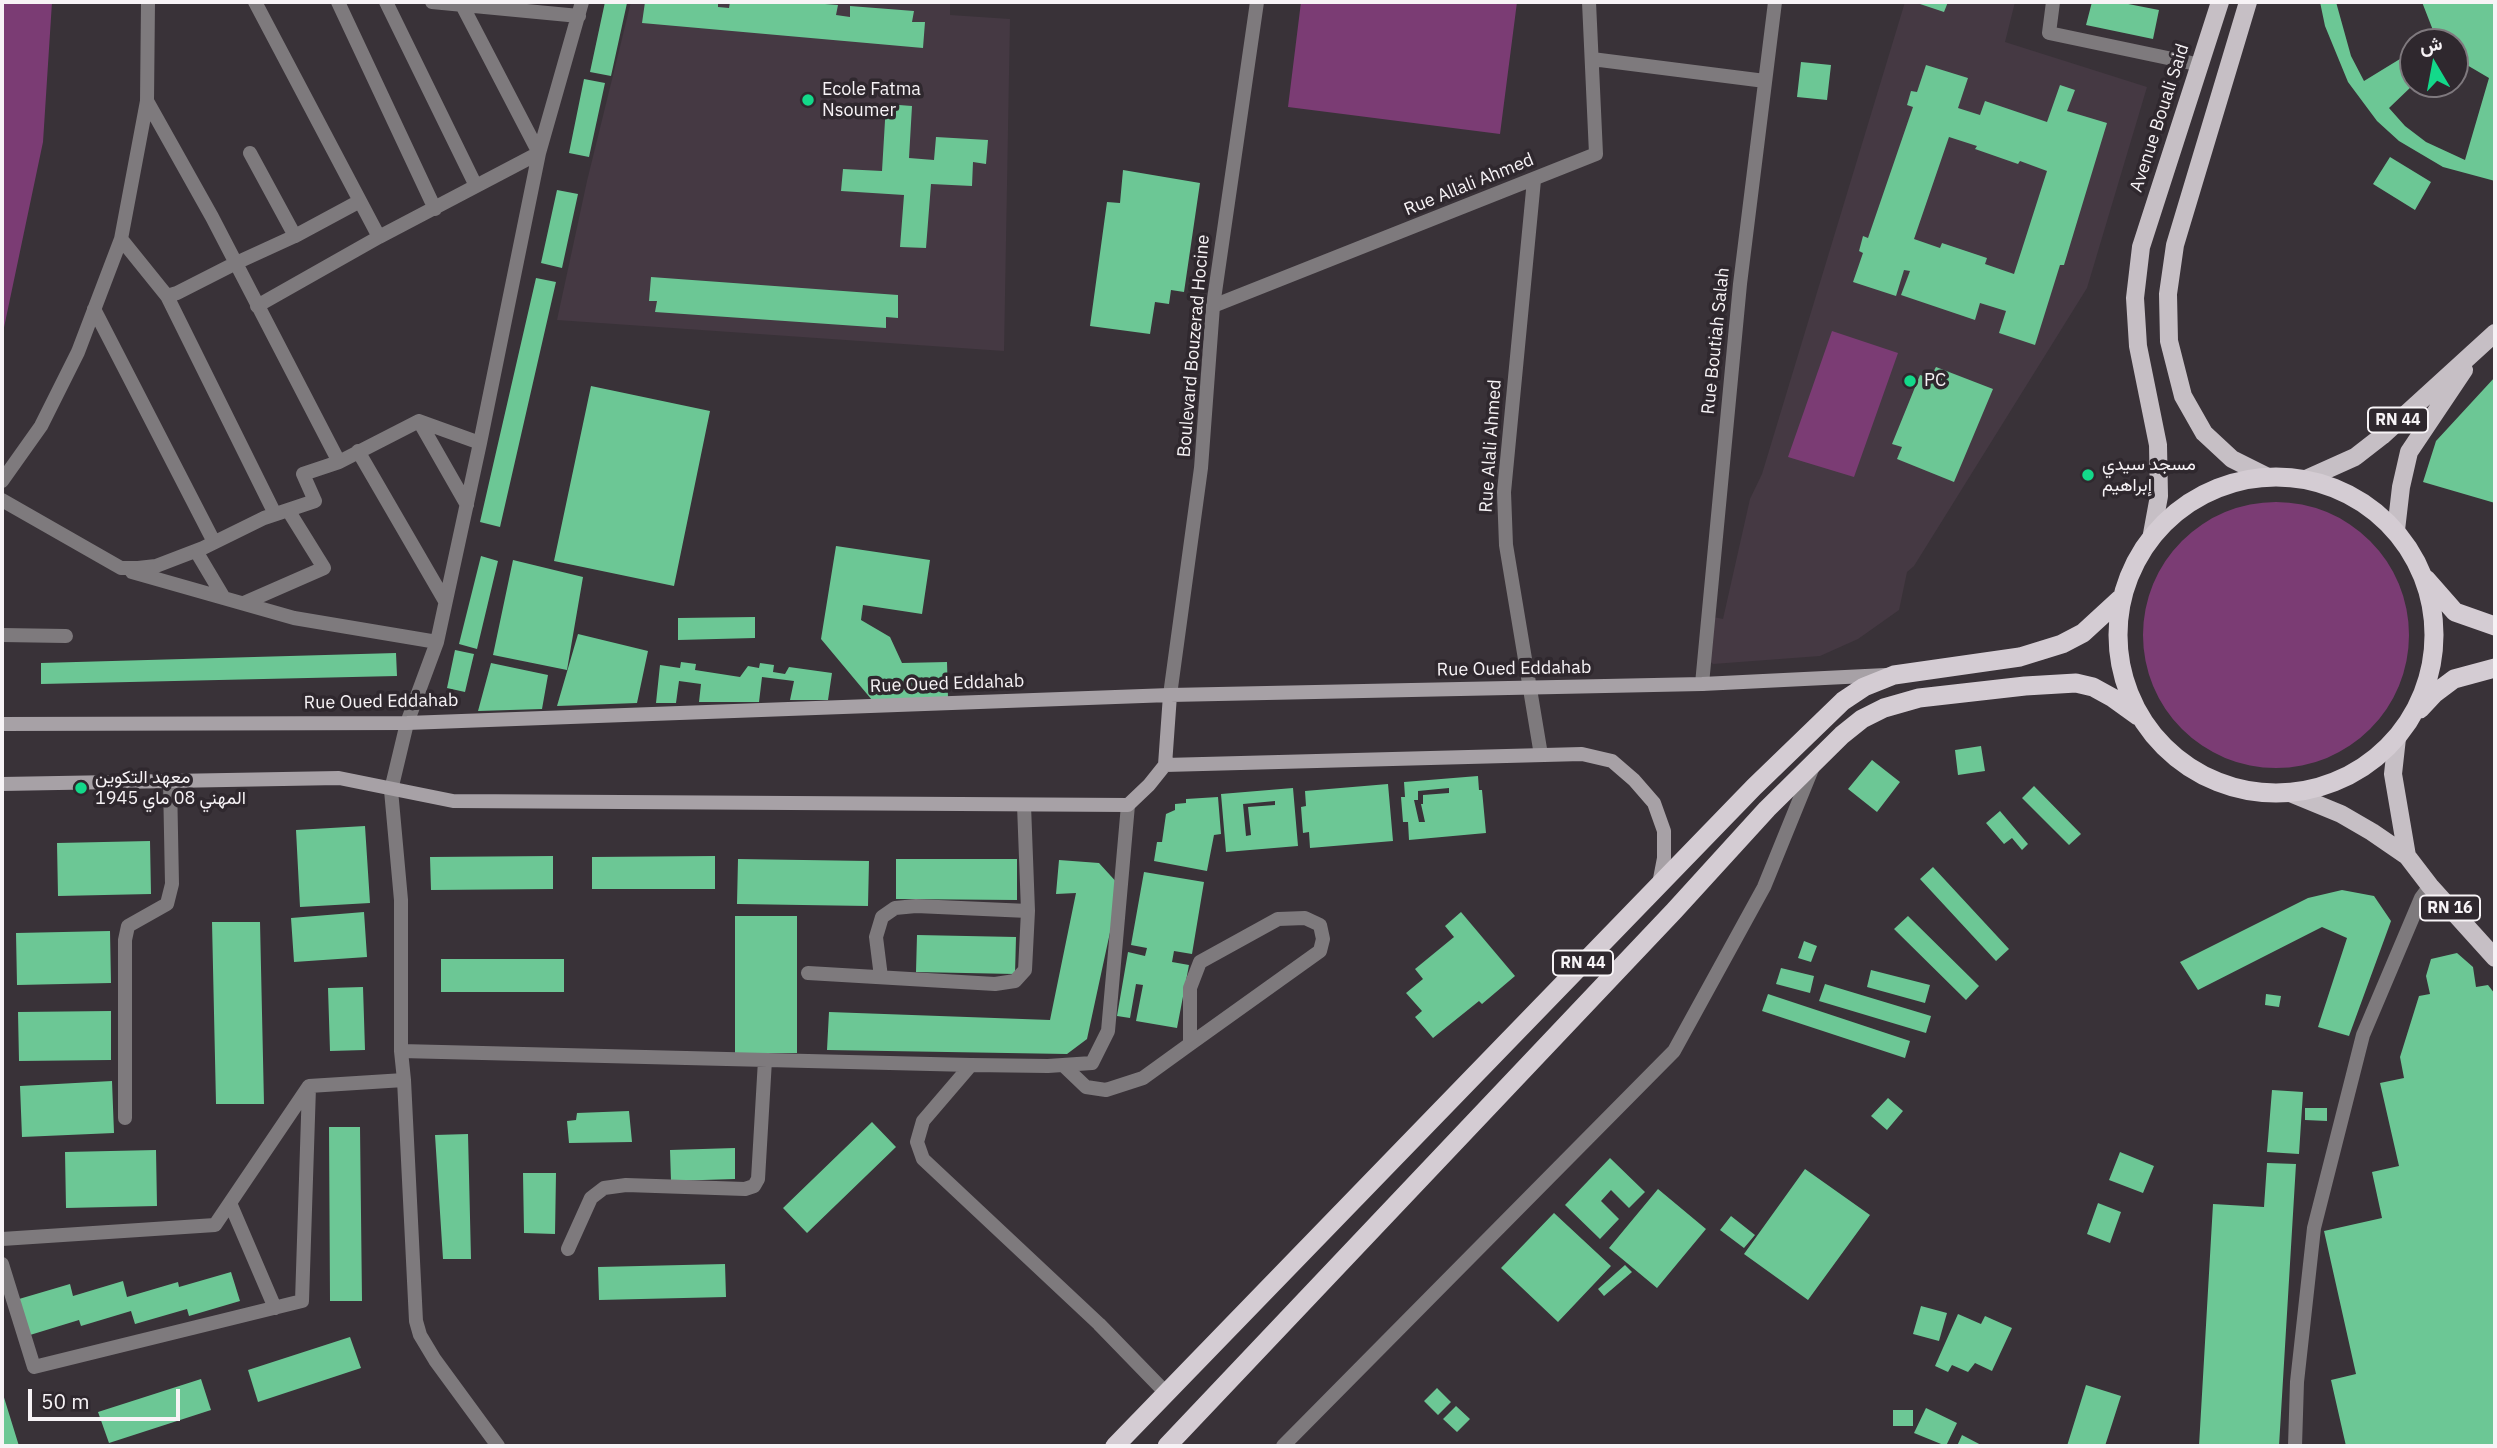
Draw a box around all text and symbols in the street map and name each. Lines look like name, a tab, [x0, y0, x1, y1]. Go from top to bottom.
north arrow	[2399, 28, 2469, 98]
text: ش	[2417, 30, 2444, 58]
street label: Avenue Bouali Said	[2126, 41, 2194, 195]
place label: Ecole Fatma Nsoumer	[822, 79, 921, 122]
marker: Ecole Fatma Nsoumer	[800, 92, 816, 108]
street label: Rue Allali Ahmed	[1401, 149, 1537, 221]
street label: Boulevard Bouzerad Hocine	[1173, 234, 1215, 458]
street label: Rue Boutiah Salah	[1698, 266, 1734, 416]
place label: PC	[1924, 370, 1946, 392]
marker: PC	[1902, 373, 1918, 389]
street label: Rue Alali Ahmed	[1476, 379, 1506, 513]
road number: RN 44	[2368, 408, 2428, 432]
place label: مسجد سيدي إبراهيم	[2102, 454, 2196, 496]
marker: مسجد سيدي إبراهيم	[2080, 467, 2096, 483]
street label: Rue Oued Eddahab	[1437, 657, 1591, 681]
street label: Rue Oued Eddahab	[869, 671, 1025, 697]
street label: Rue Oued Eddahab	[304, 690, 458, 714]
place label: معهد التكوين المهني 08 ماي 1945	[95, 767, 246, 810]
marker: معهد التكوين المهني 08 ماي 1945	[73, 780, 89, 796]
road number: RN 16	[2420, 896, 2480, 920]
road number: RN 44	[1553, 951, 1613, 976]
scale bar	[32, 1374, 184, 1418]
text: 50 m	[41, 1387, 90, 1415]

